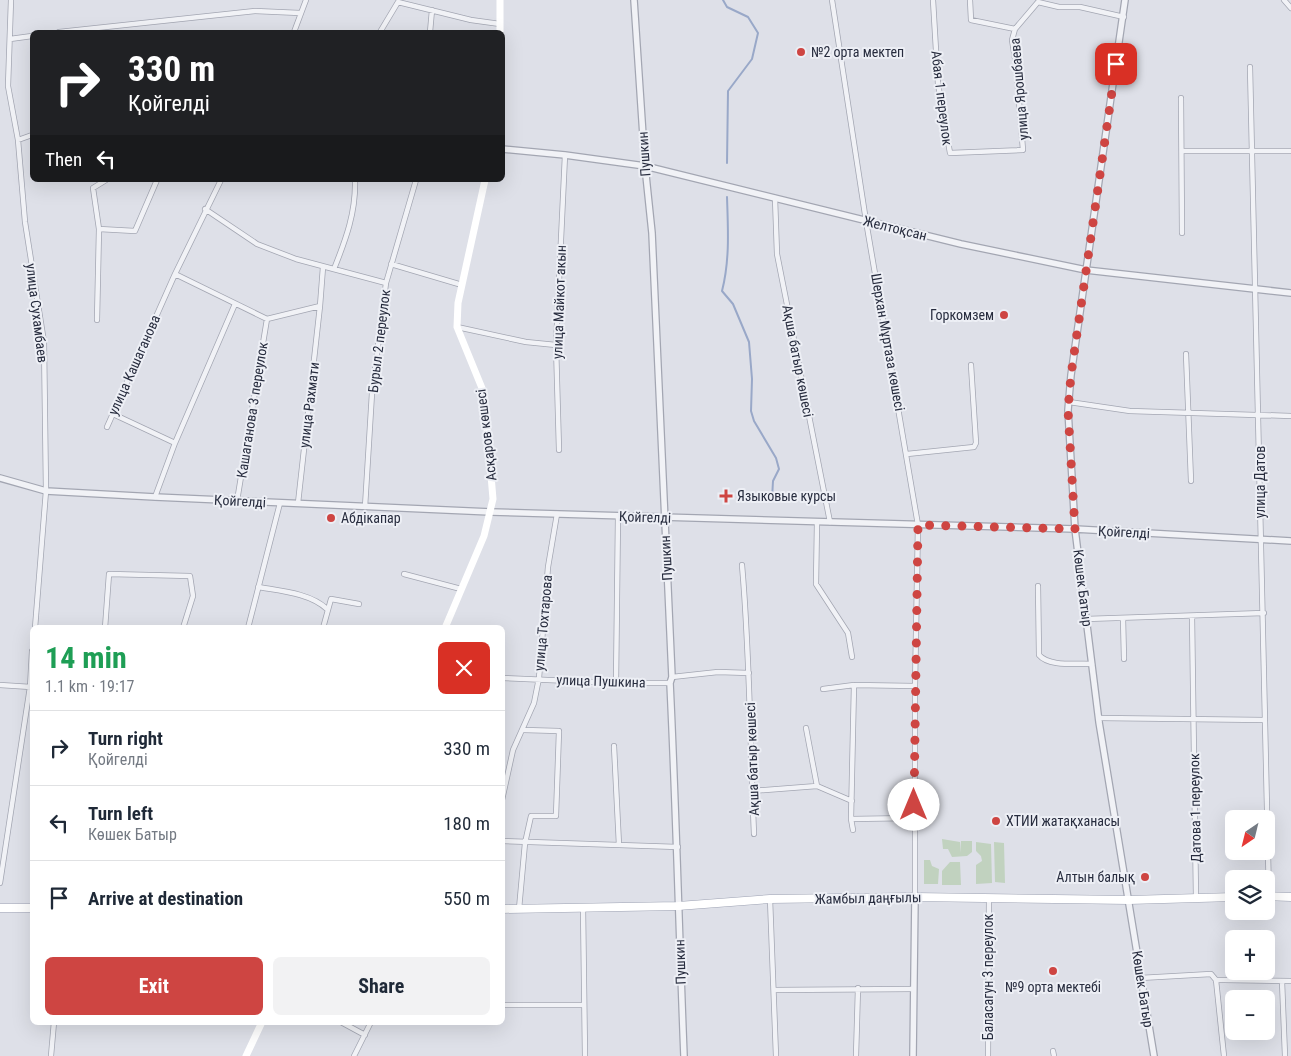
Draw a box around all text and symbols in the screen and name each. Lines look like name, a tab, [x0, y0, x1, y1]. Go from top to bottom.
street label: улица Ярошбаева	[1007, 37, 1031, 141]
pin	[1095, 43, 1137, 85]
place label: №2 орта мектеп	[811, 44, 904, 60]
marker: №2 орта мектеп	[795, 46, 807, 58]
text: 330 m	[128, 49, 215, 90]
icon: right	[45, 50, 110, 115]
street label: Абая 1 переулок	[928, 50, 956, 146]
icon: arrive	[1102, 50, 1130, 78]
text: Қойгелді	[128, 91, 210, 116]
street label: Пушкин	[634, 131, 654, 177]
icon: left	[92, 145, 120, 173]
text: Then	[45, 148, 82, 171]
street label: Желтоқсан	[862, 212, 928, 244]
street label: улица Майкот акын	[549, 245, 569, 359]
street label: улица Сухамбаев	[23, 262, 51, 364]
street label: Шерхан Мұртаза көшесі	[868, 272, 908, 412]
street label: Бурыл 2 переулок	[365, 288, 393, 394]
street label: Ақша батыр көшесі	[779, 304, 817, 418]
place label: Горкомзем	[930, 307, 994, 323]
marker: Горкомзем	[998, 309, 1010, 321]
street label: улица Кашаганова	[105, 312, 163, 418]
street label: Кашаганова 3 переулок	[233, 340, 271, 479]
street label: улица Рахмати	[296, 361, 322, 449]
street label: Асқаров көшесі	[472, 388, 500, 482]
street label: улица Датов	[1252, 446, 1268, 518]
place label: Языковые курсы	[737, 488, 836, 504]
marker: Языковые курсы	[719, 489, 733, 503]
street label: Қойгелді	[214, 492, 266, 510]
street label: Қойгелді	[619, 508, 671, 526]
place label: Абдiкапар	[341, 510, 401, 526]
marker: Абдiкапар	[325, 512, 337, 524]
street label: Қойгелді	[1098, 523, 1150, 541]
street label: Пушкин	[657, 535, 675, 581]
street label: Көшек Батыр	[1070, 548, 1096, 628]
street label: улица Тохтарова	[531, 574, 555, 672]
text: 14 min	[45, 640, 127, 675]
button: close	[438, 642, 490, 694]
street label: улица Пушкина	[556, 671, 646, 691]
text: 1.1 km · 19:17	[45, 677, 135, 696]
street label: Ақша батыр көшесі	[742, 702, 762, 816]
text: Turn right	[88, 727, 163, 750]
icon: right	[45, 734, 73, 762]
text: 330 m	[443, 737, 490, 760]
text: Қойгелді	[88, 750, 148, 769]
street label: Датова 1 переулок	[1186, 753, 1204, 863]
position arrow	[887, 778, 939, 830]
text: Turn left	[88, 802, 153, 825]
icon: left	[45, 809, 73, 837]
north arrow	[1225, 810, 1275, 860]
map controls	[1225, 810, 1275, 1040]
text: 180 m	[443, 812, 490, 835]
place label: ХТИИ жатақханасы	[1006, 813, 1120, 829]
marker: ХТИИ жатақханасы	[990, 815, 1002, 827]
text: Көшек Батыр	[88, 825, 177, 844]
place label: Алтын балық	[1056, 869, 1135, 885]
button: layers	[1225, 870, 1275, 920]
marker: Алтын балық	[1139, 871, 1151, 883]
icon: arrive	[45, 884, 73, 912]
text: Arrive at destination	[88, 887, 243, 910]
text: 550 m	[443, 887, 490, 910]
street label: Жамбыл даңғылы	[815, 889, 921, 907]
street label: Баласагун 3 переулок	[980, 914, 996, 1040]
button: +	[1225, 930, 1275, 980]
street label: Пушкин	[671, 939, 689, 985]
street label: Көшек Батыр	[1129, 949, 1157, 1029]
button: Exit	[45, 957, 263, 1015]
button: Share	[273, 957, 490, 1015]
marker: №9 орта мектебі	[1047, 965, 1059, 977]
place label: №9 орта мектебі	[1005, 979, 1101, 995]
button: −	[1225, 990, 1275, 1040]

